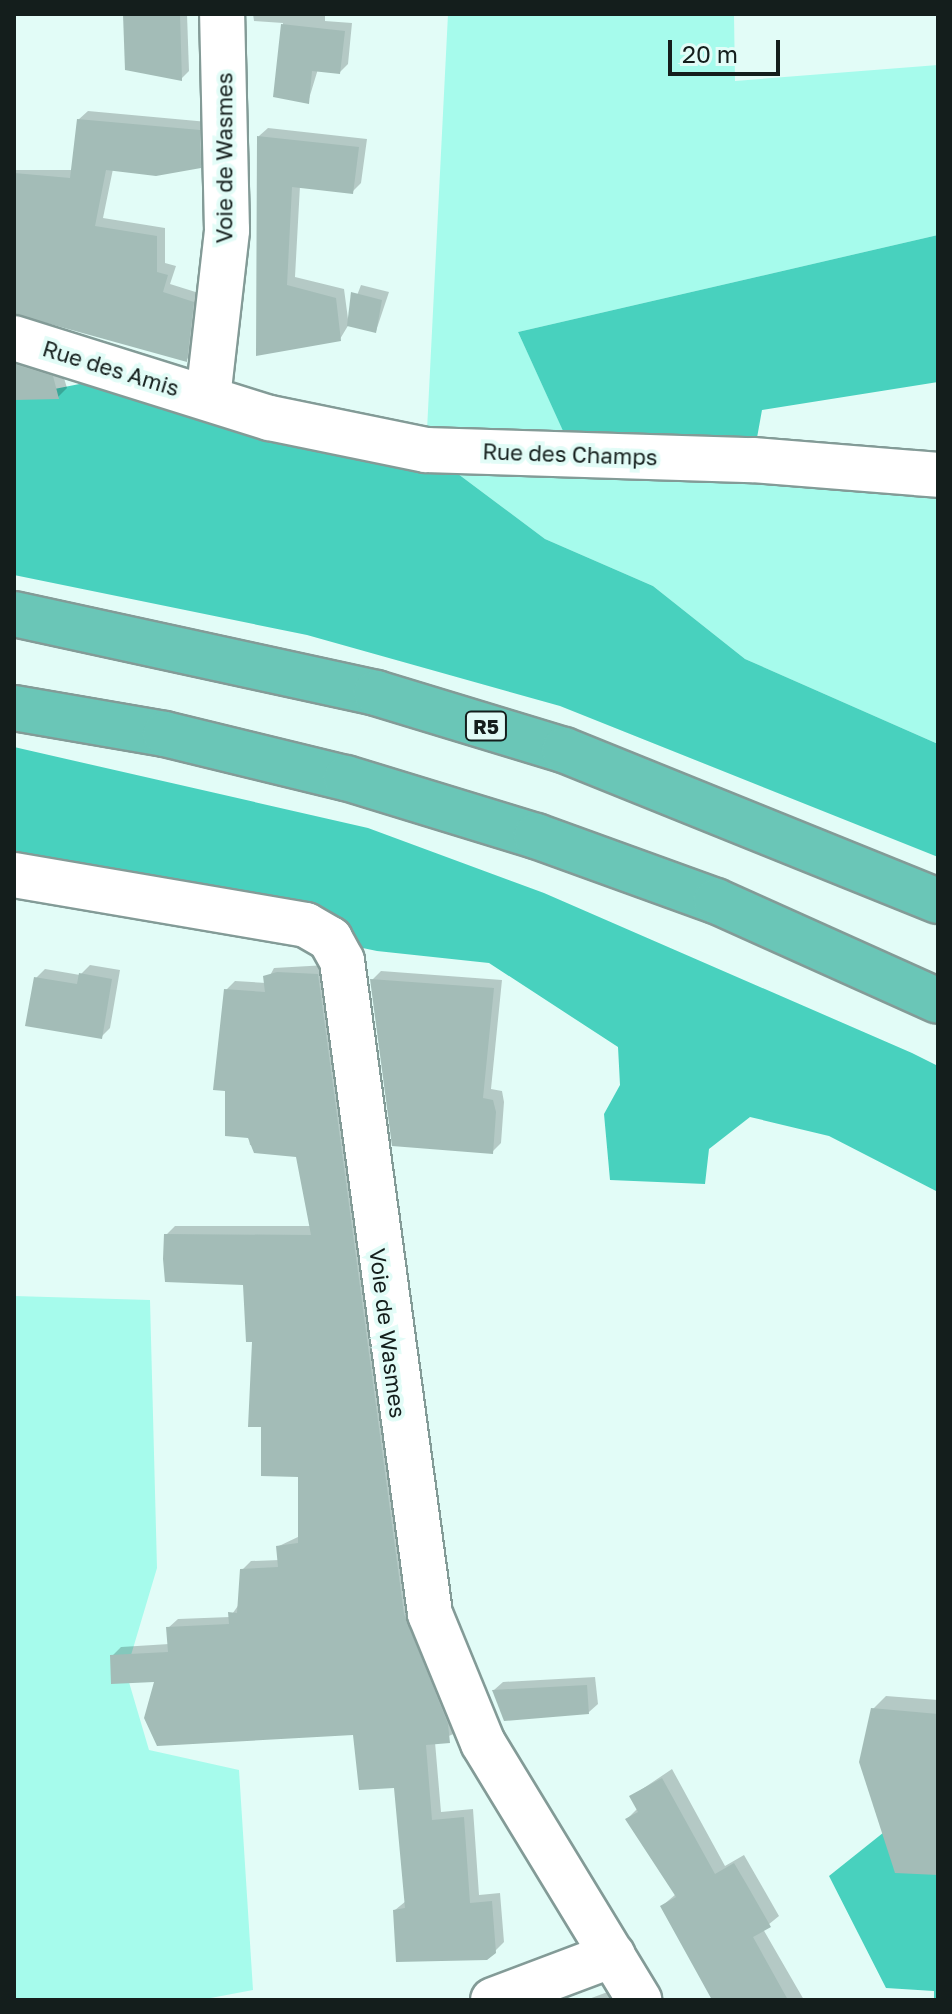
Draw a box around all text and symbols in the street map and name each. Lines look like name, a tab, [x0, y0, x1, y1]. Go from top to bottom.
scale bar	[672, 24, 784, 74]
text: 20 m	[682, 39, 738, 68]
street label: Voie de Wasmes	[211, 73, 237, 243]
street label: Rue des Amis	[40, 335, 182, 401]
street label: Rue des Champs	[482, 438, 658, 470]
road number: R5	[464, 710, 508, 742]
street label: Voie de Wasmes	[364, 1247, 412, 1419]

